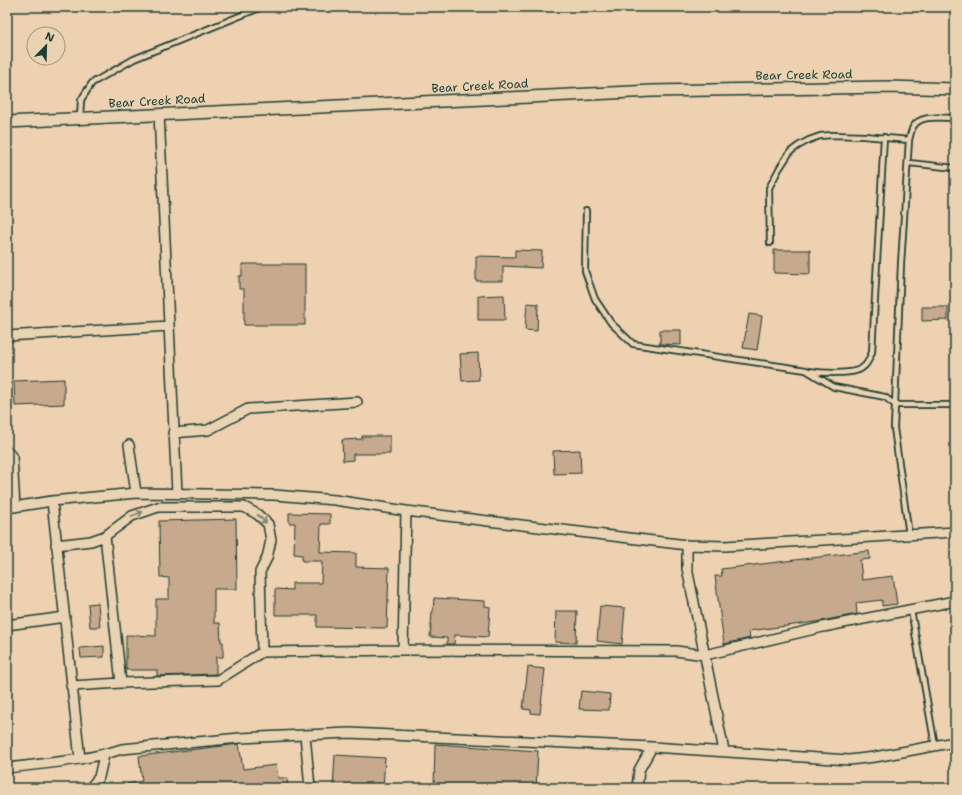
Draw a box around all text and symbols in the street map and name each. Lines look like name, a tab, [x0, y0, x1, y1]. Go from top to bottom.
north arrow	[26, 26, 66, 66]
text: N	[43, 29, 57, 46]
street label: Bear Creek Road	[755, 66, 853, 84]
street label: Bear Creek Road	[431, 75, 529, 97]
street label: Bear Creek Road	[108, 90, 206, 112]
one-way arrow	[131, 510, 143, 518]
one-way arrow	[257, 514, 267, 524]

